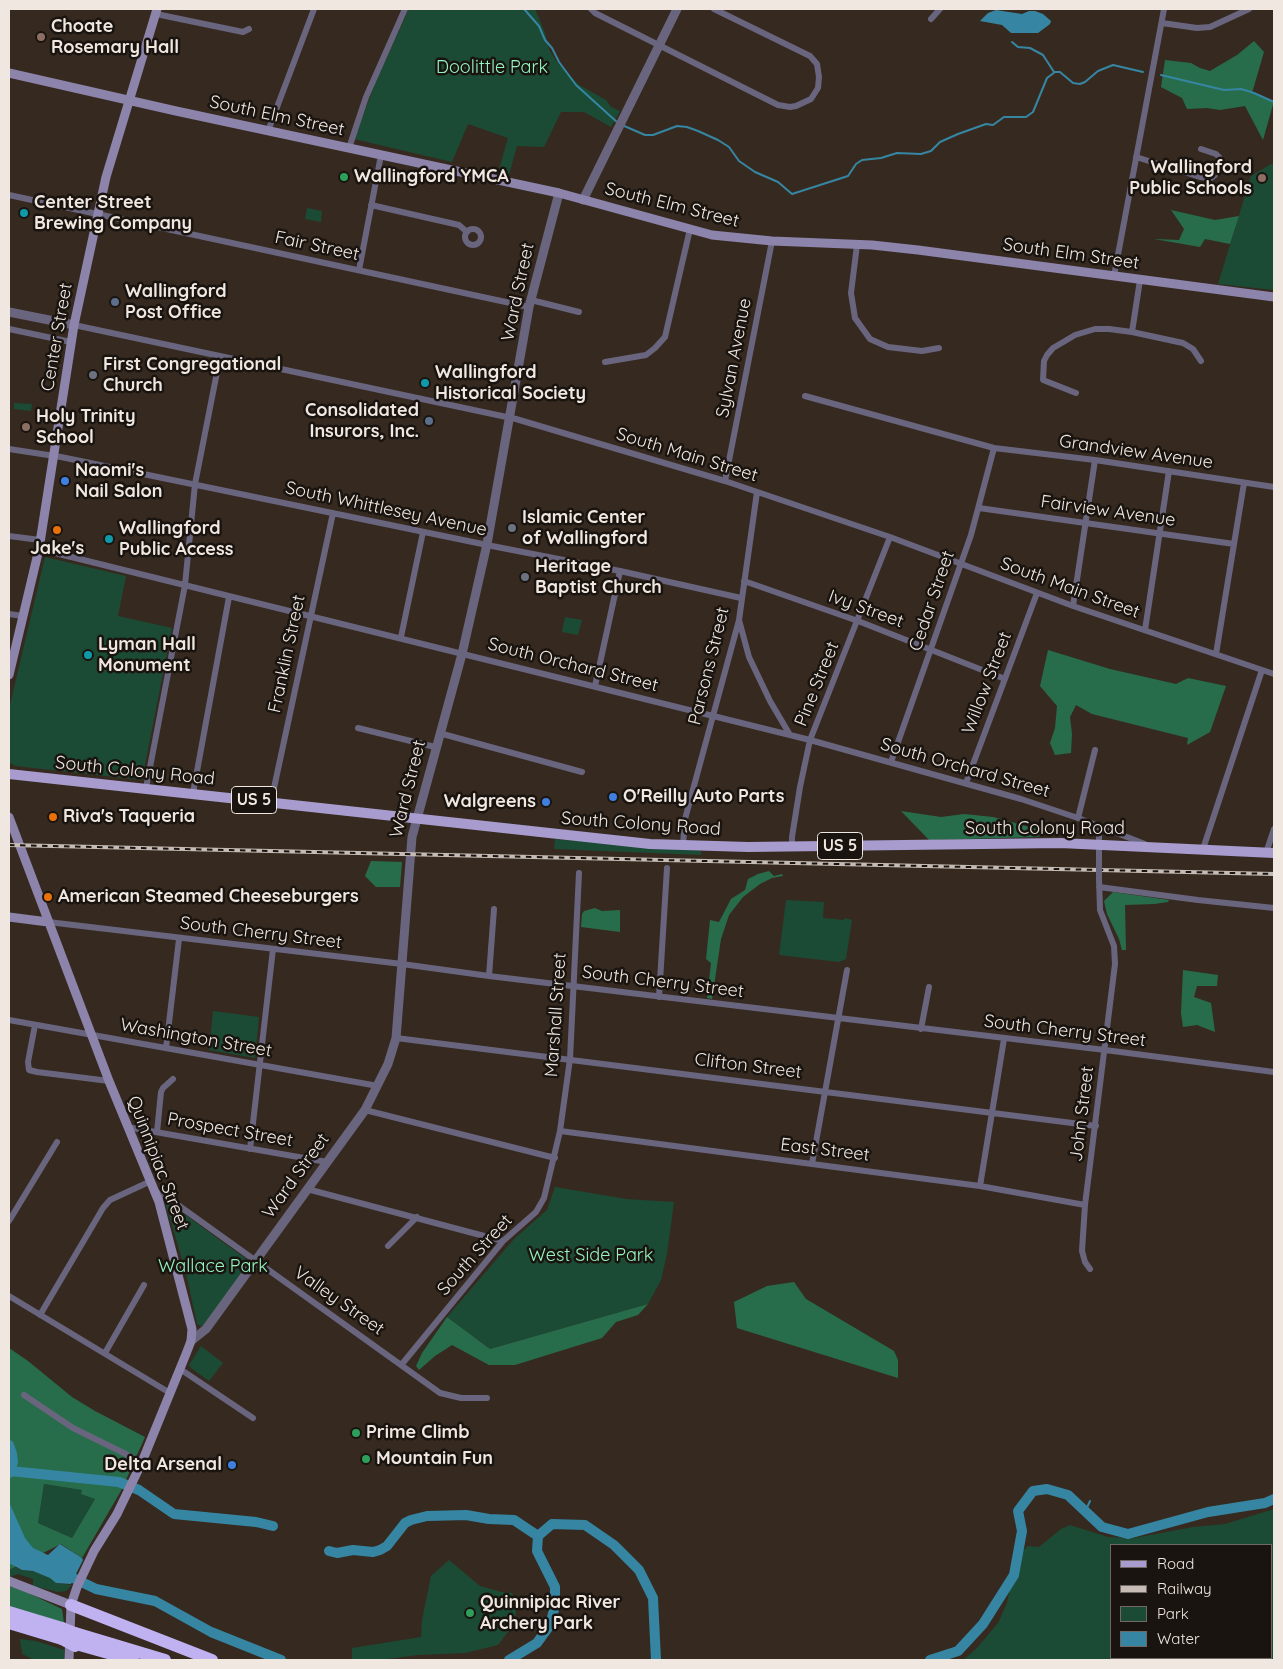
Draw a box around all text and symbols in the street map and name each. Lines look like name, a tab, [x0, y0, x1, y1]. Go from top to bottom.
place label: Choate Rosemary Hall	[51, 16, 179, 58]
marker: Choate Rosemary Hall	[35, 31, 47, 43]
park label: Doolittle Park	[436, 57, 548, 79]
street label: South Elm Street	[208, 91, 346, 141]
place label: Wallingford Public Schools	[1129, 157, 1252, 200]
place label: Wallingford YMCA	[354, 166, 509, 188]
marker: Wallingford YMCA	[338, 171, 350, 183]
marker: Wallingford Public Schools	[1256, 172, 1268, 184]
street label: South Elm Street	[603, 178, 741, 232]
place label: Center Street Brewing Company	[34, 192, 192, 234]
marker: Center Street Brewing Company	[18, 207, 30, 219]
street label: Fair Street	[273, 227, 361, 265]
street label: South Elm Street	[1001, 234, 1141, 274]
street label: Ward Street	[497, 241, 539, 343]
street label: Center Street	[37, 281, 77, 393]
place label: Wallingford Post Office	[125, 281, 227, 324]
marker: Wallingford Post Office	[109, 296, 121, 308]
street label: Sylvan Avenue	[712, 296, 756, 420]
place label: First Congregational Church	[103, 354, 281, 396]
place label: Wallingford Historical Society	[435, 362, 586, 404]
marker: First Congregational Church	[87, 369, 99, 381]
marker: Wallingford Historical Society	[419, 377, 431, 389]
place label: Consolidated Insurors, Inc.	[305, 400, 419, 442]
place label: Holy Trinity School	[36, 406, 136, 448]
marker: Consolidated Insurors, Inc.	[423, 415, 435, 427]
marker: Holy Trinity School	[20, 421, 32, 433]
street label: South Main Street	[614, 423, 760, 487]
street label: Grandview Avenue	[1058, 431, 1214, 473]
place label: Naomi's Nail Salon	[75, 460, 162, 502]
marker: Naomi's Nail Salon	[59, 475, 71, 487]
street label: South Whittlesey Avenue	[283, 477, 489, 541]
street label: Fairview Avenue	[1039, 491, 1177, 531]
place label: Islamic Center of Wallingford	[522, 507, 648, 550]
place label: Wallingford Public Access	[119, 518, 233, 560]
marker: Islamic Center of Wallingford	[506, 522, 518, 534]
marker: Jake's	[51, 524, 63, 536]
marker: Wallingford Public Access	[103, 533, 115, 545]
place label: Jake's	[30, 538, 84, 560]
street label: Cedar Street	[905, 548, 959, 654]
street label: South Main Street	[997, 553, 1143, 623]
place label: Heritage Baptist Church	[535, 556, 662, 598]
marker: Heritage Baptist Church	[519, 571, 531, 583]
street label: Ivy Street	[825, 585, 907, 633]
street label: Franklin Street	[264, 593, 310, 715]
street label: Parsons Street	[684, 605, 734, 727]
street label: Willow Street	[958, 629, 1016, 737]
street label: South Orchard Street	[486, 633, 660, 697]
place label: Lyman Hall Monument	[98, 634, 196, 676]
street label: Pine Street	[790, 639, 844, 729]
marker: Lyman Hall Monument	[82, 649, 94, 661]
street label: South Orchard Street	[878, 734, 1052, 802]
street label: Ward Street	[385, 738, 431, 840]
street label: South Colony Road	[54, 752, 216, 790]
road number: US 5	[232, 786, 276, 814]
place label: O'Reilly Auto Parts	[623, 786, 784, 808]
place label: Walgreens	[444, 791, 536, 813]
marker: O'Reilly Auto Parts	[607, 791, 619, 803]
marker: Walgreens	[540, 796, 552, 808]
place label: Riva's Taqueria	[63, 806, 195, 828]
street label: South Colony Road	[560, 808, 722, 840]
marker: Riva's Taqueria	[47, 811, 59, 823]
street label: South Colony Road	[965, 818, 1125, 840]
road number: US 5	[818, 832, 862, 859]
place label: American Steamed Cheeseburgers	[58, 886, 359, 908]
marker: American Steamed Cheeseburgers	[42, 891, 54, 903]
street label: South Cherry Street	[179, 912, 343, 954]
street label: Marshall Street	[541, 952, 571, 1078]
street label: South Cherry Street	[581, 961, 745, 1003]
street label: South Cherry Street	[983, 1010, 1147, 1052]
street label: Washington Street	[118, 1014, 274, 1062]
street label: Clifton Street	[693, 1049, 803, 1083]
street label: John Street	[1065, 1065, 1099, 1163]
street label: Quinnipiac Street	[123, 1093, 193, 1233]
street label: Prospect Street	[165, 1108, 295, 1152]
street label: Ward Street	[258, 1129, 334, 1223]
street label: East Street	[779, 1134, 871, 1166]
street label: South Street	[433, 1210, 517, 1300]
park label: West Side Park	[529, 1245, 653, 1267]
park label: Wallace Park	[158, 1256, 268, 1278]
street label: Valley Street	[290, 1262, 388, 1340]
place label: Prime Climb	[366, 1422, 469, 1444]
marker: Prime Climb	[350, 1427, 362, 1439]
place label: Mountain Fun	[376, 1448, 493, 1470]
marker: Mountain Fun	[360, 1453, 372, 1465]
place label: Delta Arsenal	[104, 1454, 222, 1476]
marker: Delta Arsenal	[226, 1459, 238, 1471]
legend	[1110, 1544, 1273, 1659]
text: Road	[1157, 1554, 1194, 1573]
text: Railway	[1157, 1579, 1212, 1598]
place label: Quinnipiac River Archery Park	[480, 1592, 620, 1635]
text: Park	[1157, 1604, 1189, 1623]
marker: Quinnipiac River Archery Park	[464, 1607, 476, 1619]
text: Water	[1157, 1629, 1200, 1648]

